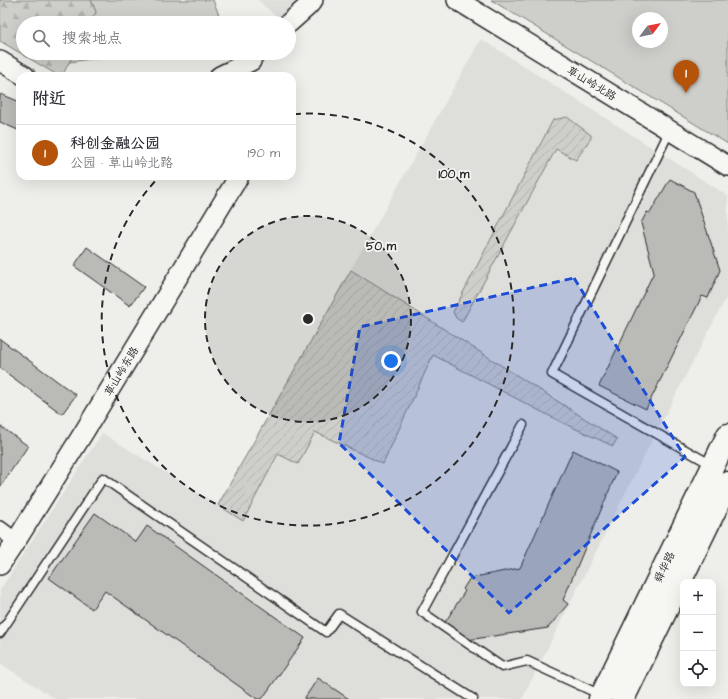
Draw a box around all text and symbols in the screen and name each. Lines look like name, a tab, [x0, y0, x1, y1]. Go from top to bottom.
north arrow	[632, 12, 668, 48]
search box	[16, 16, 296, 60]
icon: search	[30, 27, 52, 49]
text: 搜索地点	[62, 28, 122, 49]
pin: 1	[673, 60, 699, 93]
street label: 草山岭北路	[564, 63, 619, 104]
text: 附近	[32, 87, 66, 111]
text: 科创金融公园	[70, 133, 160, 154]
text: 1	[44, 144, 46, 162]
text: 190 m	[247, 144, 280, 162]
text: 公园 · 草山岭北路	[70, 154, 173, 172]
text: 100 m	[439, 166, 470, 183]
text: 50 m	[366, 238, 397, 255]
centre of rings	[301, 312, 315, 326]
street label: 草山岭东路	[101, 344, 142, 399]
your location	[381, 351, 401, 371]
street label: 舜华路	[650, 549, 678, 585]
map controls	[680, 579, 716, 687]
button: +	[680, 579, 716, 615]
button: −	[680, 615, 716, 651]
button: locate	[680, 651, 716, 687]

